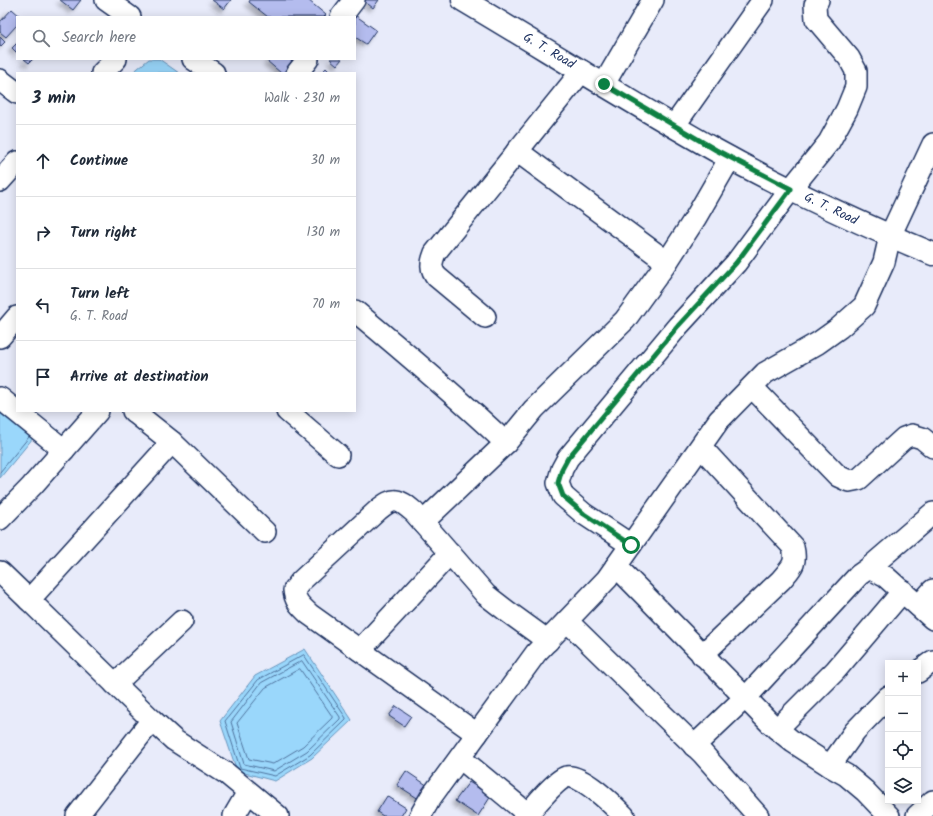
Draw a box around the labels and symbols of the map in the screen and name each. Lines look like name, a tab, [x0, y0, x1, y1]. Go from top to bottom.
street label: G. T. Road	[519, 27, 580, 75]
route end	[595, 75, 613, 93]
street label: G. T. Road	[801, 187, 862, 231]
route start	[622, 536, 640, 554]

